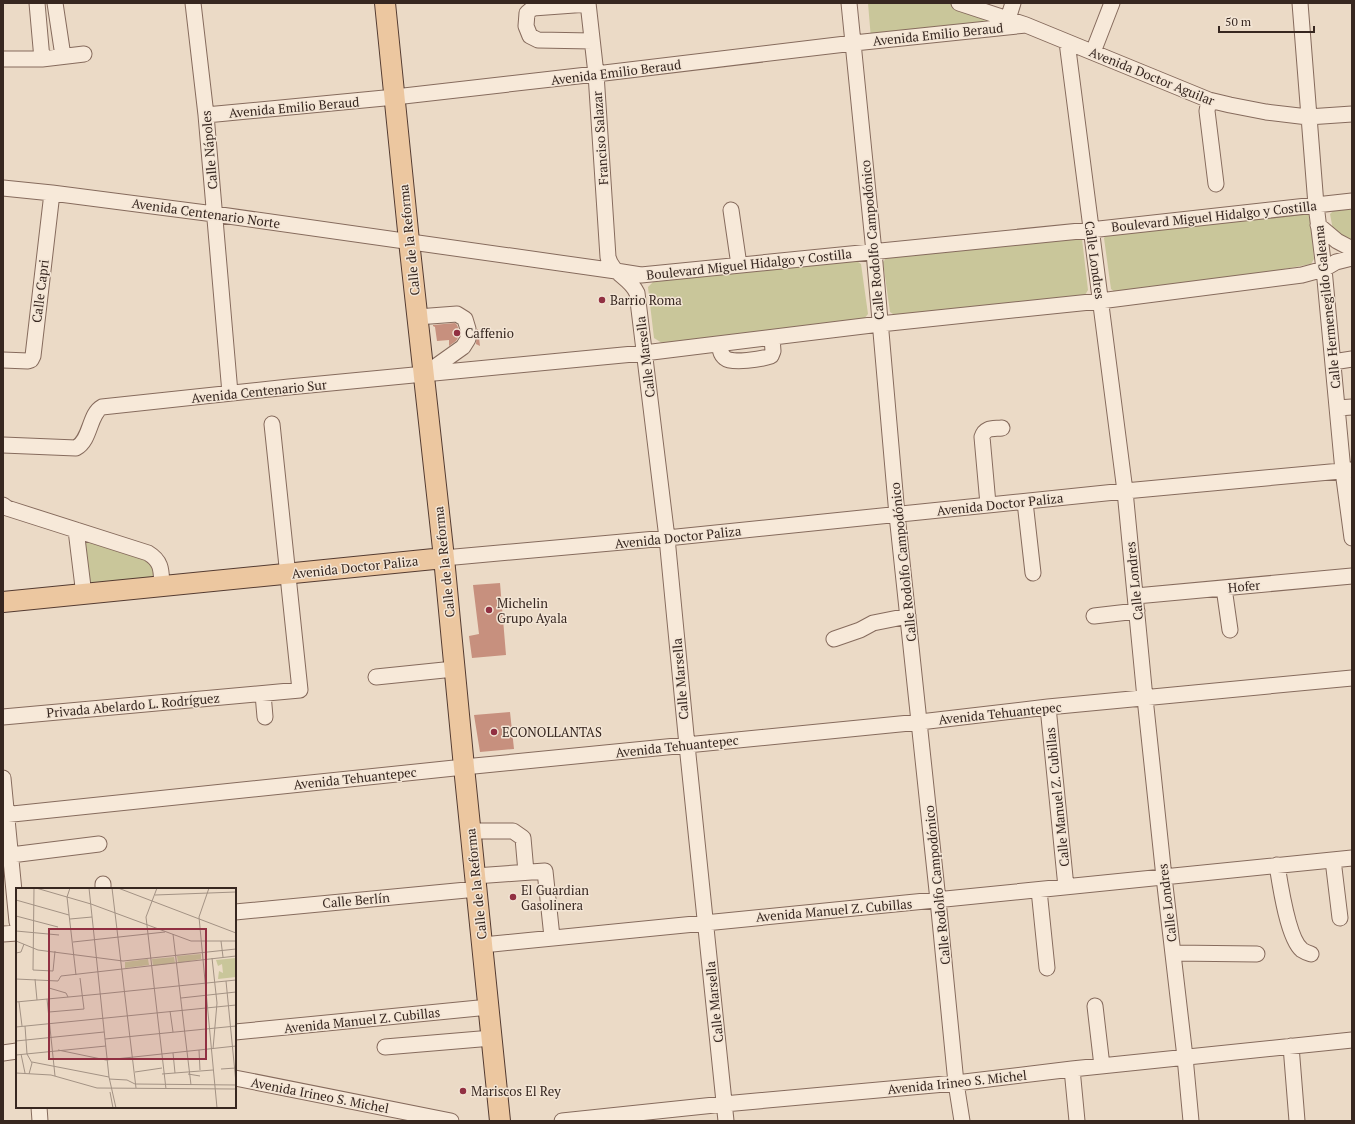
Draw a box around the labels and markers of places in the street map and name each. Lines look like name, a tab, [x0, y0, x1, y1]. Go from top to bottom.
place label: Barrio Roma	[610, 291, 682, 309]
marker: Barrio Roma	[597, 295, 607, 305]
place label: Caffenio	[465, 324, 514, 342]
marker: Caffenio	[452, 328, 462, 338]
place label: Michelin Grupo Ayala	[497, 594, 568, 627]
marker: Michelin Grupo Ayala	[484, 605, 494, 615]
place label: ECONOLLANTAS	[502, 723, 602, 741]
marker: ECONOLLANTAS	[489, 727, 499, 737]
place label: El Guardian Gasolinera	[521, 881, 589, 914]
marker: El Guardian Gasolinera	[508, 892, 518, 902]
place label: Mariscos El Rey	[471, 1082, 561, 1100]
marker: Mariscos El Rey	[458, 1086, 468, 1096]

